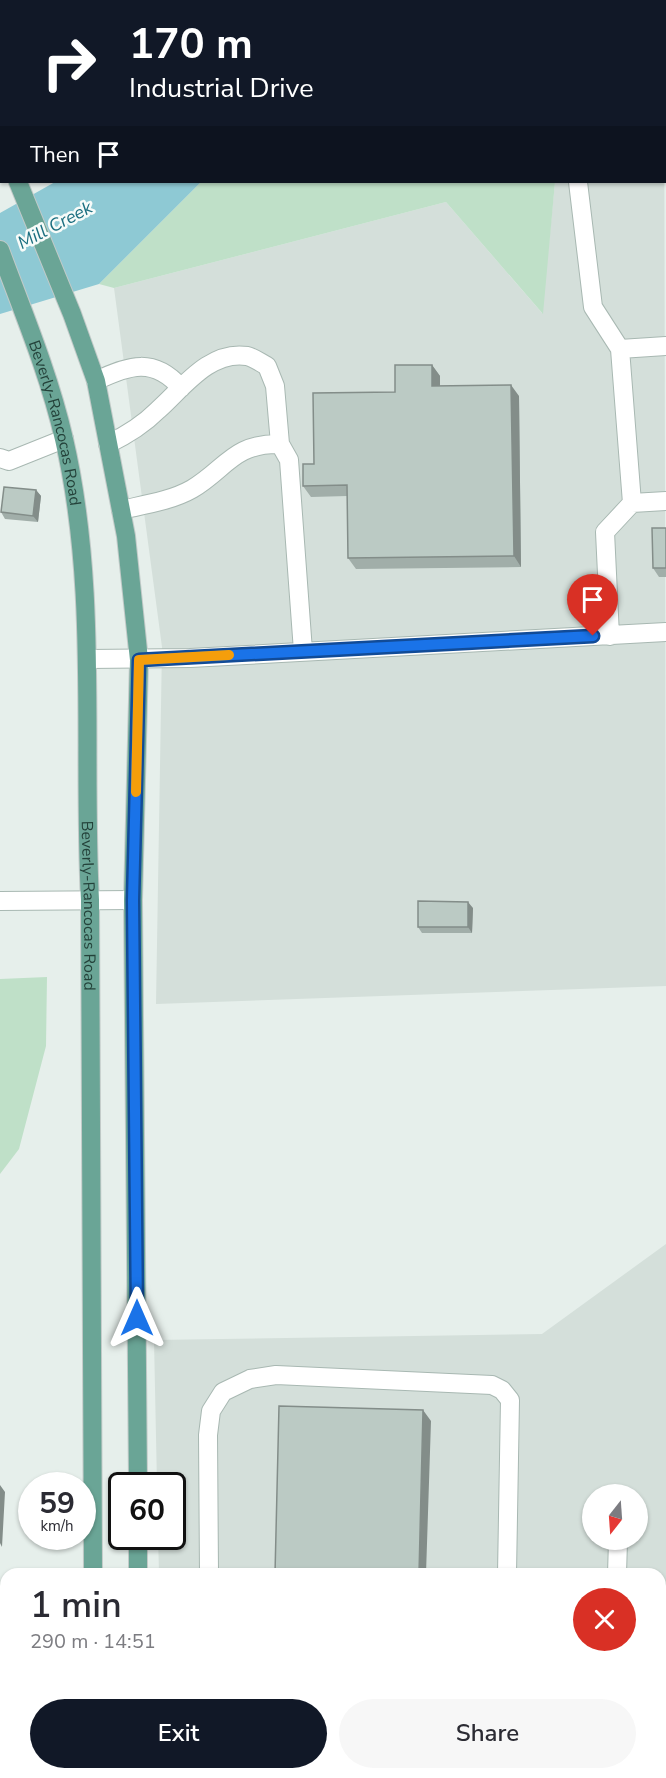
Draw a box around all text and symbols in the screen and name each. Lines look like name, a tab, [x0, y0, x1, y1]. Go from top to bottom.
text: 170 m	[129, 16, 253, 73]
icon: right	[30, 24, 108, 102]
text: Industrial Drive	[129, 70, 314, 107]
icon: arrive	[92, 138, 125, 171]
text: Then	[30, 140, 80, 170]
water label: Mill Creek	[13, 195, 97, 255]
street label: Beverly-Rancocas Road	[23, 337, 86, 507]
pin	[567, 574, 618, 636]
icon: arrive	[576, 583, 609, 616]
street label: Beverly-Rancocas Road	[76, 820, 100, 991]
position arrow	[105, 1286, 169, 1350]
speed limit sign: 60	[108, 1472, 186, 1550]
text: 59	[39, 1483, 75, 1524]
north arrow	[582, 1484, 648, 1550]
map controls	[582, 1484, 648, 1550]
text: km/h	[40, 1516, 74, 1536]
text: 1 min	[30, 1581, 122, 1630]
button: close	[573, 1588, 636, 1651]
text: 290 m · 14:51	[30, 1628, 156, 1655]
button: Exit	[30, 1699, 327, 1768]
button: Share	[339, 1699, 636, 1768]

